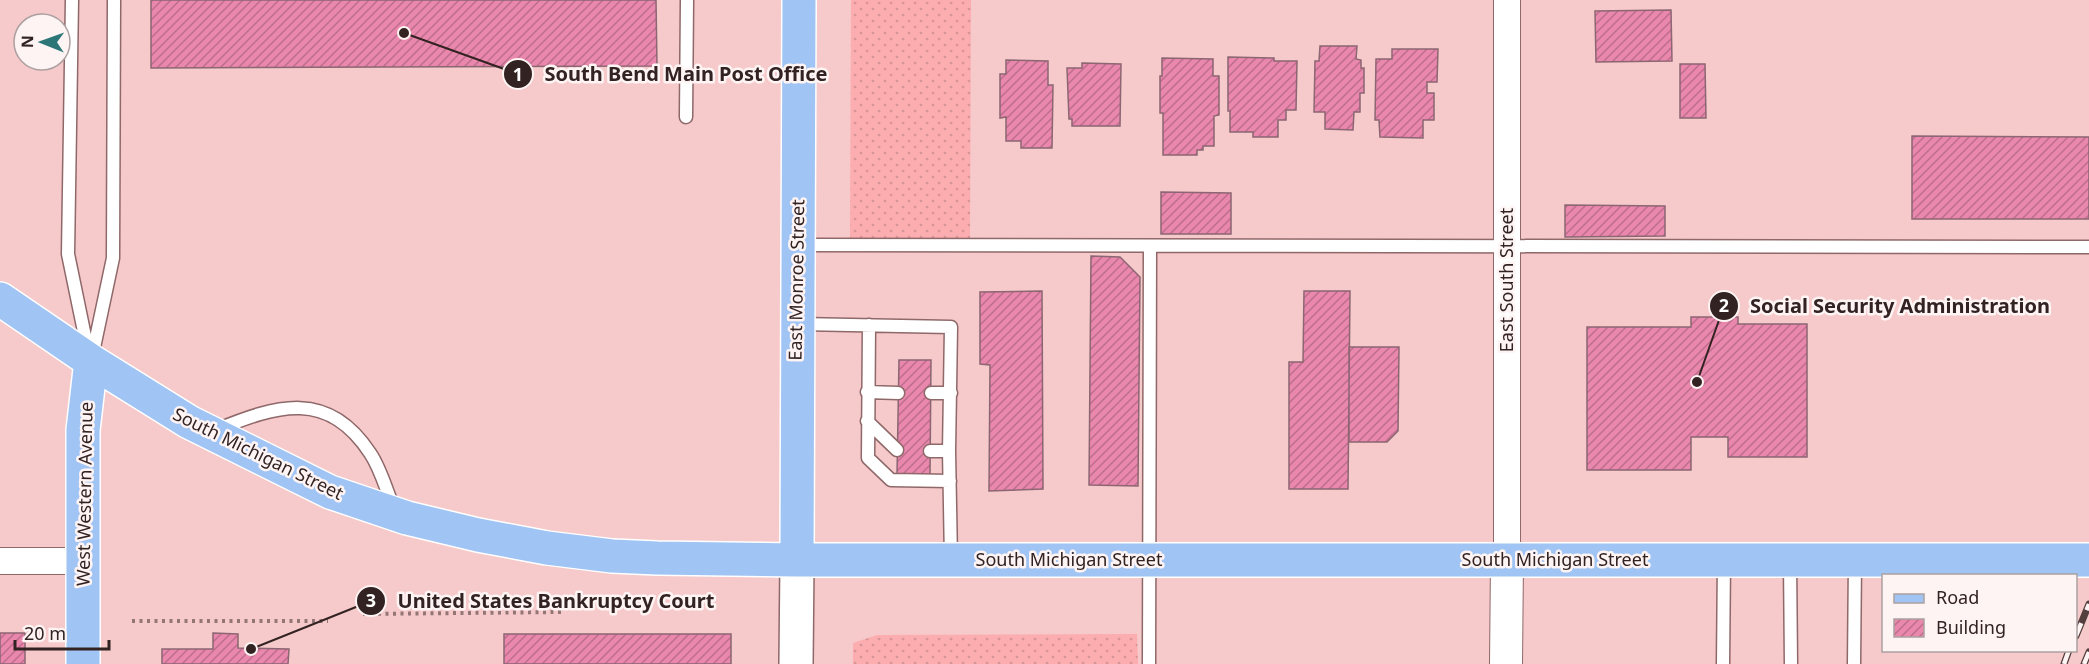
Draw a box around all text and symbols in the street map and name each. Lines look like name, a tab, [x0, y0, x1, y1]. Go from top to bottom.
north arrow	[12, 12, 72, 72]
text: N	[16, 35, 38, 48]
callout: South Bend Main Post Office	[503, 55, 839, 93]
text: South Bend Main Post Office	[545, 60, 827, 87]
text: 1	[513, 62, 523, 86]
street label: East Monroe Street	[783, 199, 809, 361]
street label: East South Street	[1494, 207, 1518, 352]
callout: Social Security Administration	[1709, 287, 2062, 325]
text: Social Security Administration	[1750, 292, 2050, 319]
text: 2	[1719, 293, 1729, 317]
street label: West Western Avenue	[70, 401, 98, 586]
street label: South Michigan Street	[169, 401, 348, 505]
street label: South Michigan Street	[976, 547, 1163, 571]
street label: South Michigan Street	[1462, 547, 1649, 571]
legend	[1882, 574, 2077, 652]
callout: United States Bankruptcy Court	[356, 582, 727, 620]
text: Road	[1936, 585, 1979, 609]
text: United States Bankruptcy Court	[398, 587, 715, 614]
text: 3	[366, 588, 376, 612]
scale bar	[15, 613, 110, 651]
text: Building	[1936, 615, 2006, 639]
text: 20 m	[24, 621, 66, 645]

